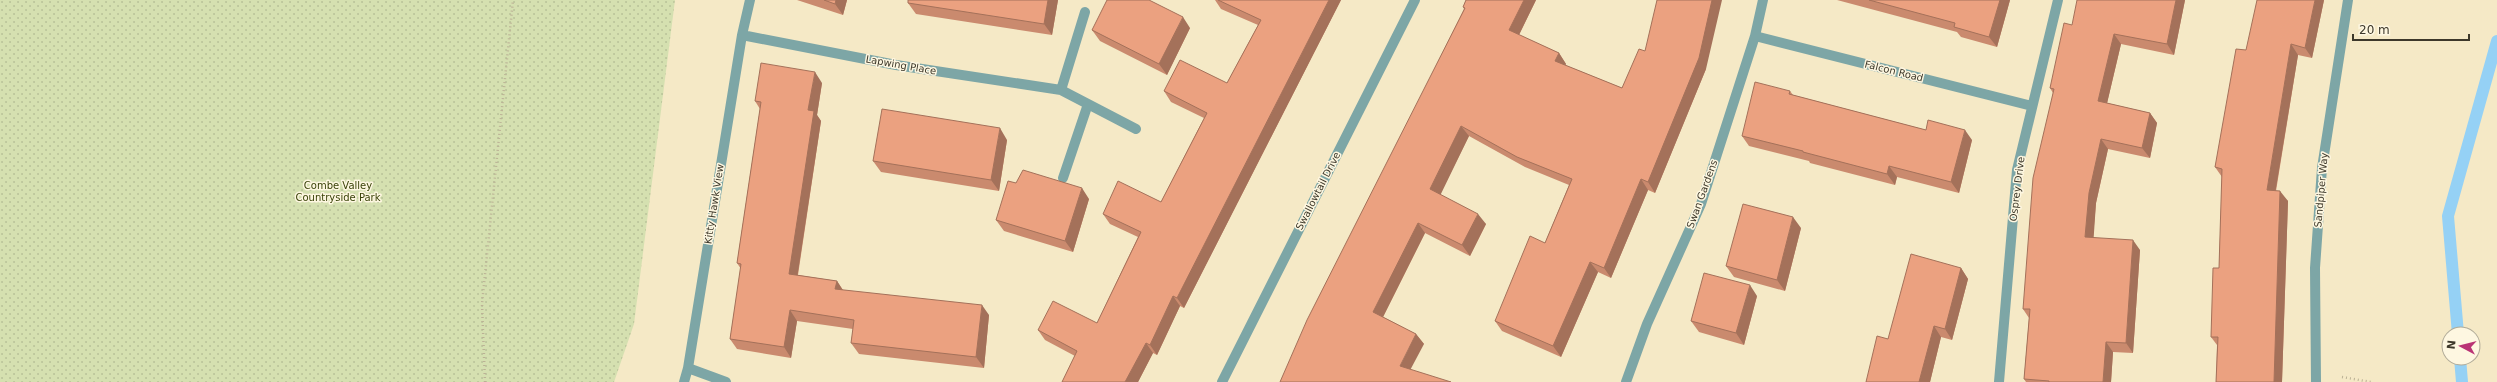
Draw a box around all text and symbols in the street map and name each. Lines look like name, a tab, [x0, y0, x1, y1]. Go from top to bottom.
scale bar	[2353, 16, 2469, 42]
text: 20 m	[2359, 23, 2390, 37]
street label: Lapwing Place	[865, 53, 937, 77]
street label: Falcon Road	[1864, 58, 1924, 84]
street label: Swallowtail Drive	[1294, 150, 1342, 232]
street label: Sandpiper Way	[2312, 152, 2330, 228]
street label: Osprey Drive	[2008, 156, 2026, 222]
street label: Swan Gardens	[1685, 158, 1719, 230]
street label: Kitty Hawk View	[702, 163, 726, 245]
park label: Combe Valley Countryside Park	[295, 180, 381, 203]
north arrow	[2441, 326, 2481, 366]
text: N	[2445, 339, 2459, 350]

